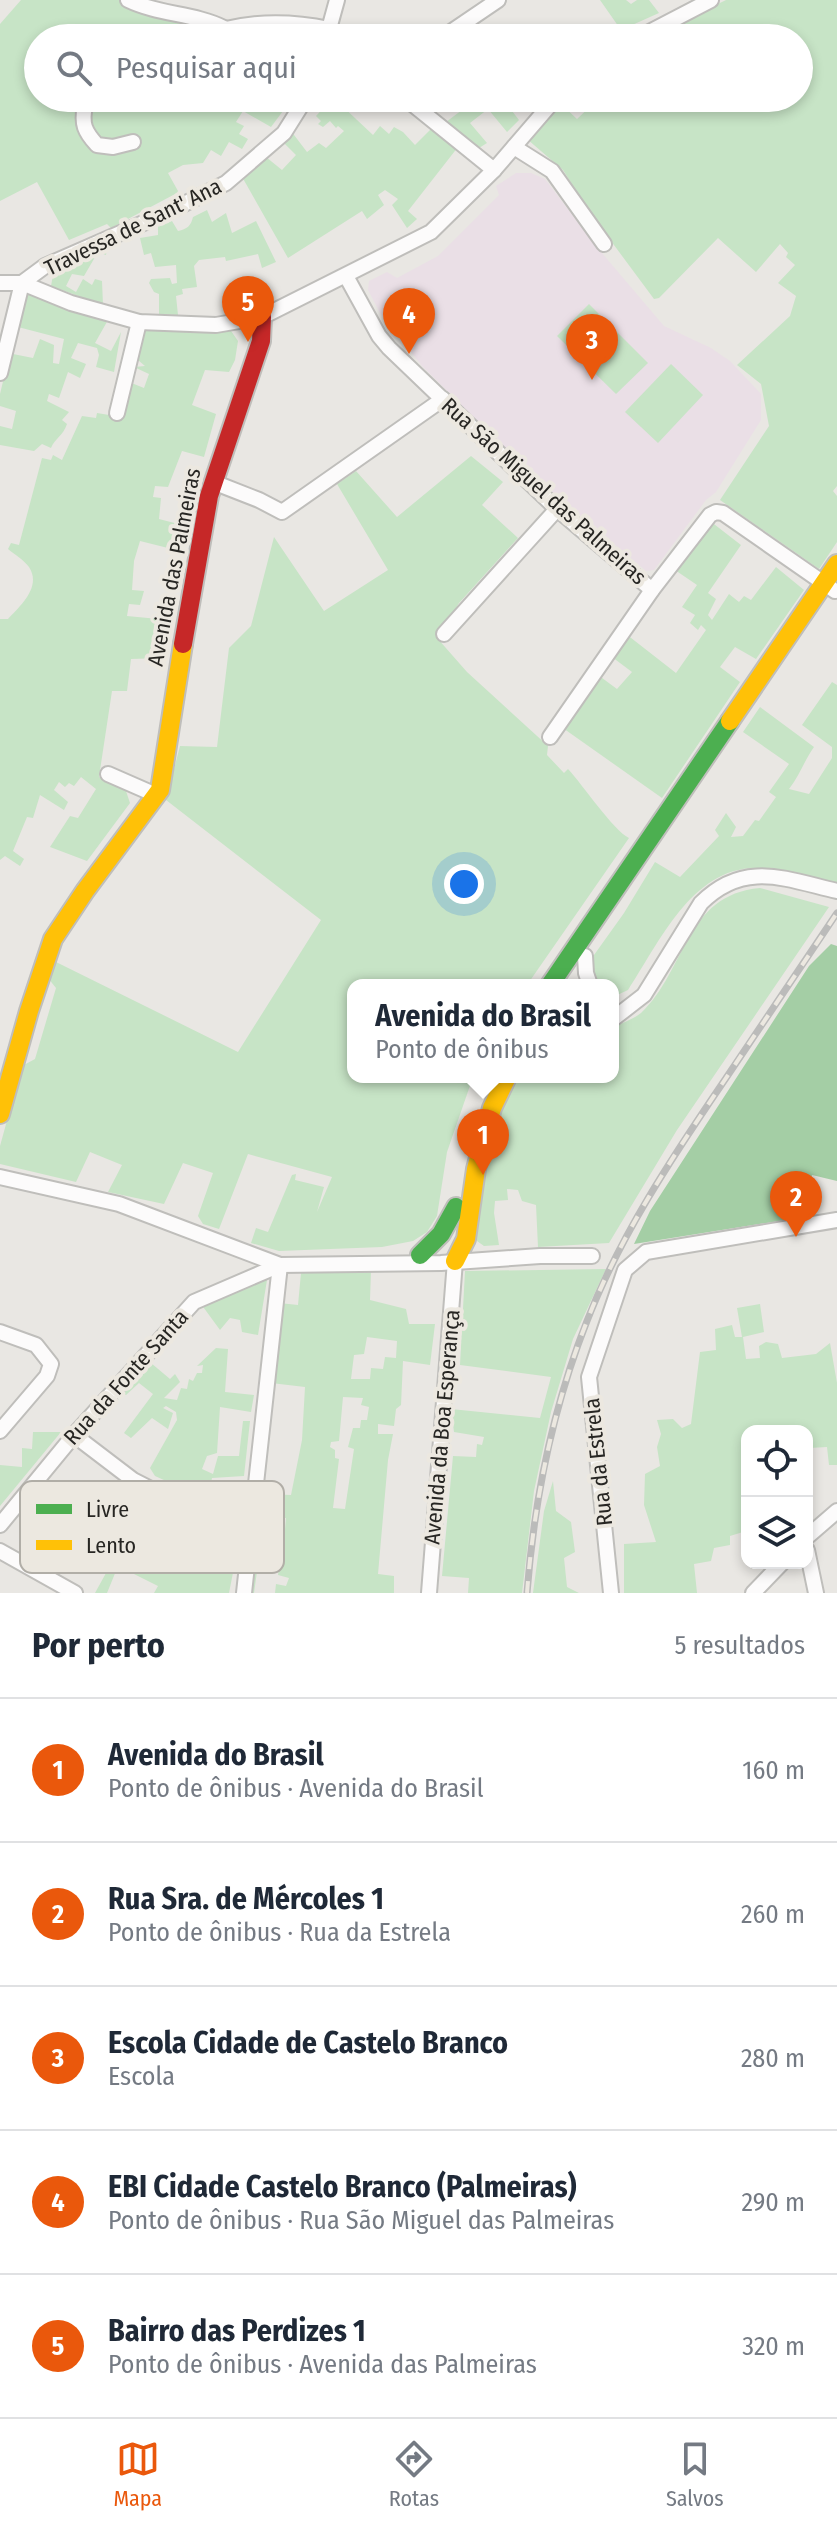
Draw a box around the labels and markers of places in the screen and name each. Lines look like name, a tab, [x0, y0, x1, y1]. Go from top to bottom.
pin: 5	[222, 276, 274, 342]
pin: 4	[383, 288, 435, 354]
pin: 3	[566, 314, 618, 380]
pin: 1	[457, 1109, 509, 1175]
pin: 2	[770, 1171, 822, 1237]

